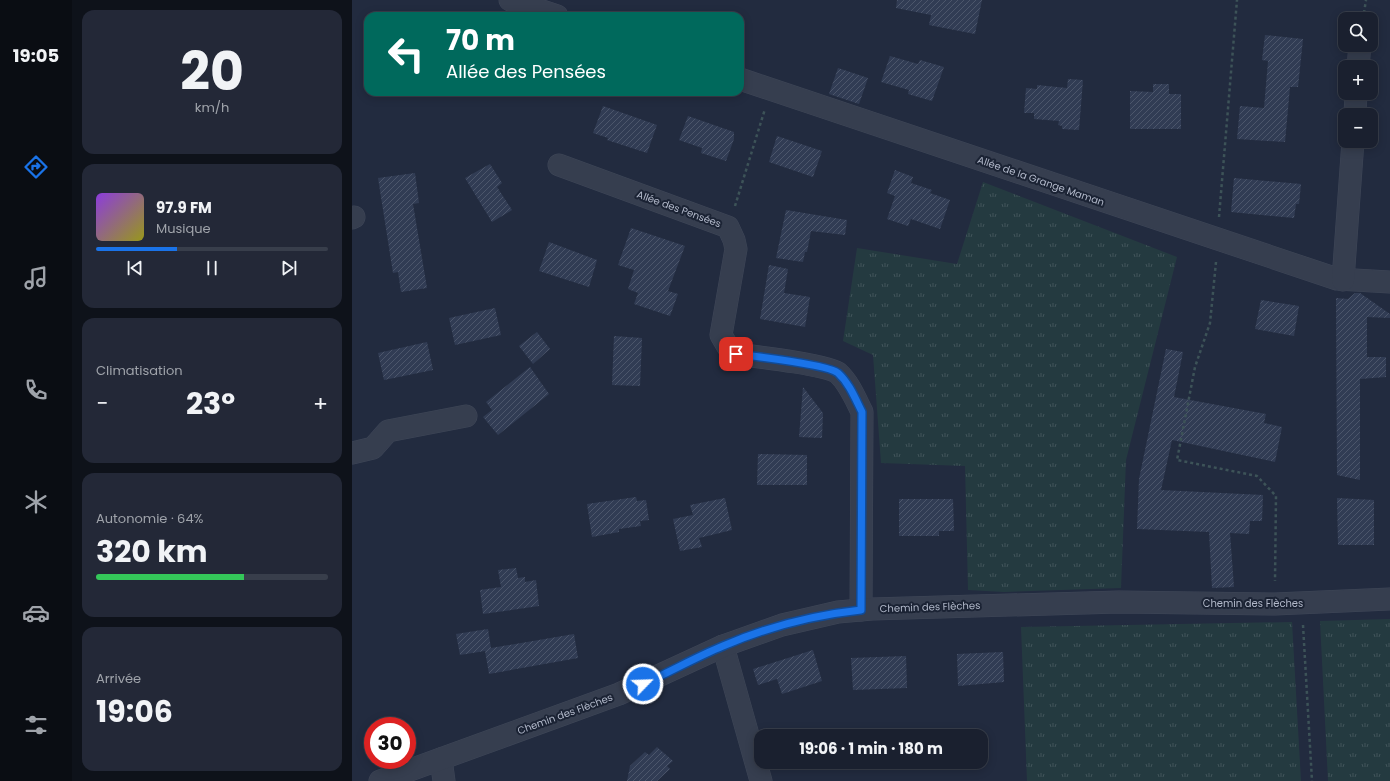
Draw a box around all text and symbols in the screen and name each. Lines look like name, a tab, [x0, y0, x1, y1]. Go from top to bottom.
map controls	[1338, 12, 1378, 148]
button: search	[1338, 12, 1378, 52]
text: 70 m	[446, 21, 515, 60]
icon: left	[380, 28, 432, 80]
text: 20	[180, 35, 244, 108]
text: 19:05	[13, 43, 59, 68]
text: Allée des Pensées	[446, 59, 606, 84]
button: +	[1338, 60, 1378, 100]
text: km/h	[195, 98, 229, 117]
button: −	[1338, 108, 1378, 148]
street label: Allée de la Grange Maman	[975, 152, 1107, 210]
icon: directions	[22, 153, 50, 181]
street label: Allée des Pensées	[635, 187, 723, 231]
text: 97.9 FM	[156, 197, 212, 218]
text: Musique	[156, 219, 211, 238]
icon: previous	[124, 257, 146, 279]
icon: pause	[201, 257, 223, 279]
icon: next	[278, 257, 300, 279]
icon: music	[22, 264, 50, 292]
pin	[719, 337, 753, 371]
icon: arrive	[725, 343, 747, 365]
text: Climatisation	[96, 361, 183, 380]
icon: phone	[22, 376, 50, 404]
text: 23°	[186, 382, 235, 425]
text: −	[96, 388, 108, 419]
text: +	[313, 388, 328, 419]
icon: climate	[22, 488, 50, 516]
text: Autonomie · 64%	[96, 509, 203, 528]
text: 320 km	[96, 530, 208, 573]
street label: Chemin des Flèches	[1203, 596, 1303, 611]
street label: Chemin des Flèches	[879, 598, 981, 616]
icon: car	[22, 599, 50, 627]
position arrow	[622, 663, 664, 705]
text: Arrivée	[96, 669, 141, 688]
text: 19:06	[96, 690, 173, 733]
street label: Chemin des Flèches	[515, 690, 615, 738]
icon: filters	[22, 711, 50, 739]
speed limit sign: 30	[364, 717, 416, 769]
text: 19:06 · 1 min · 180 m	[799, 738, 943, 759]

